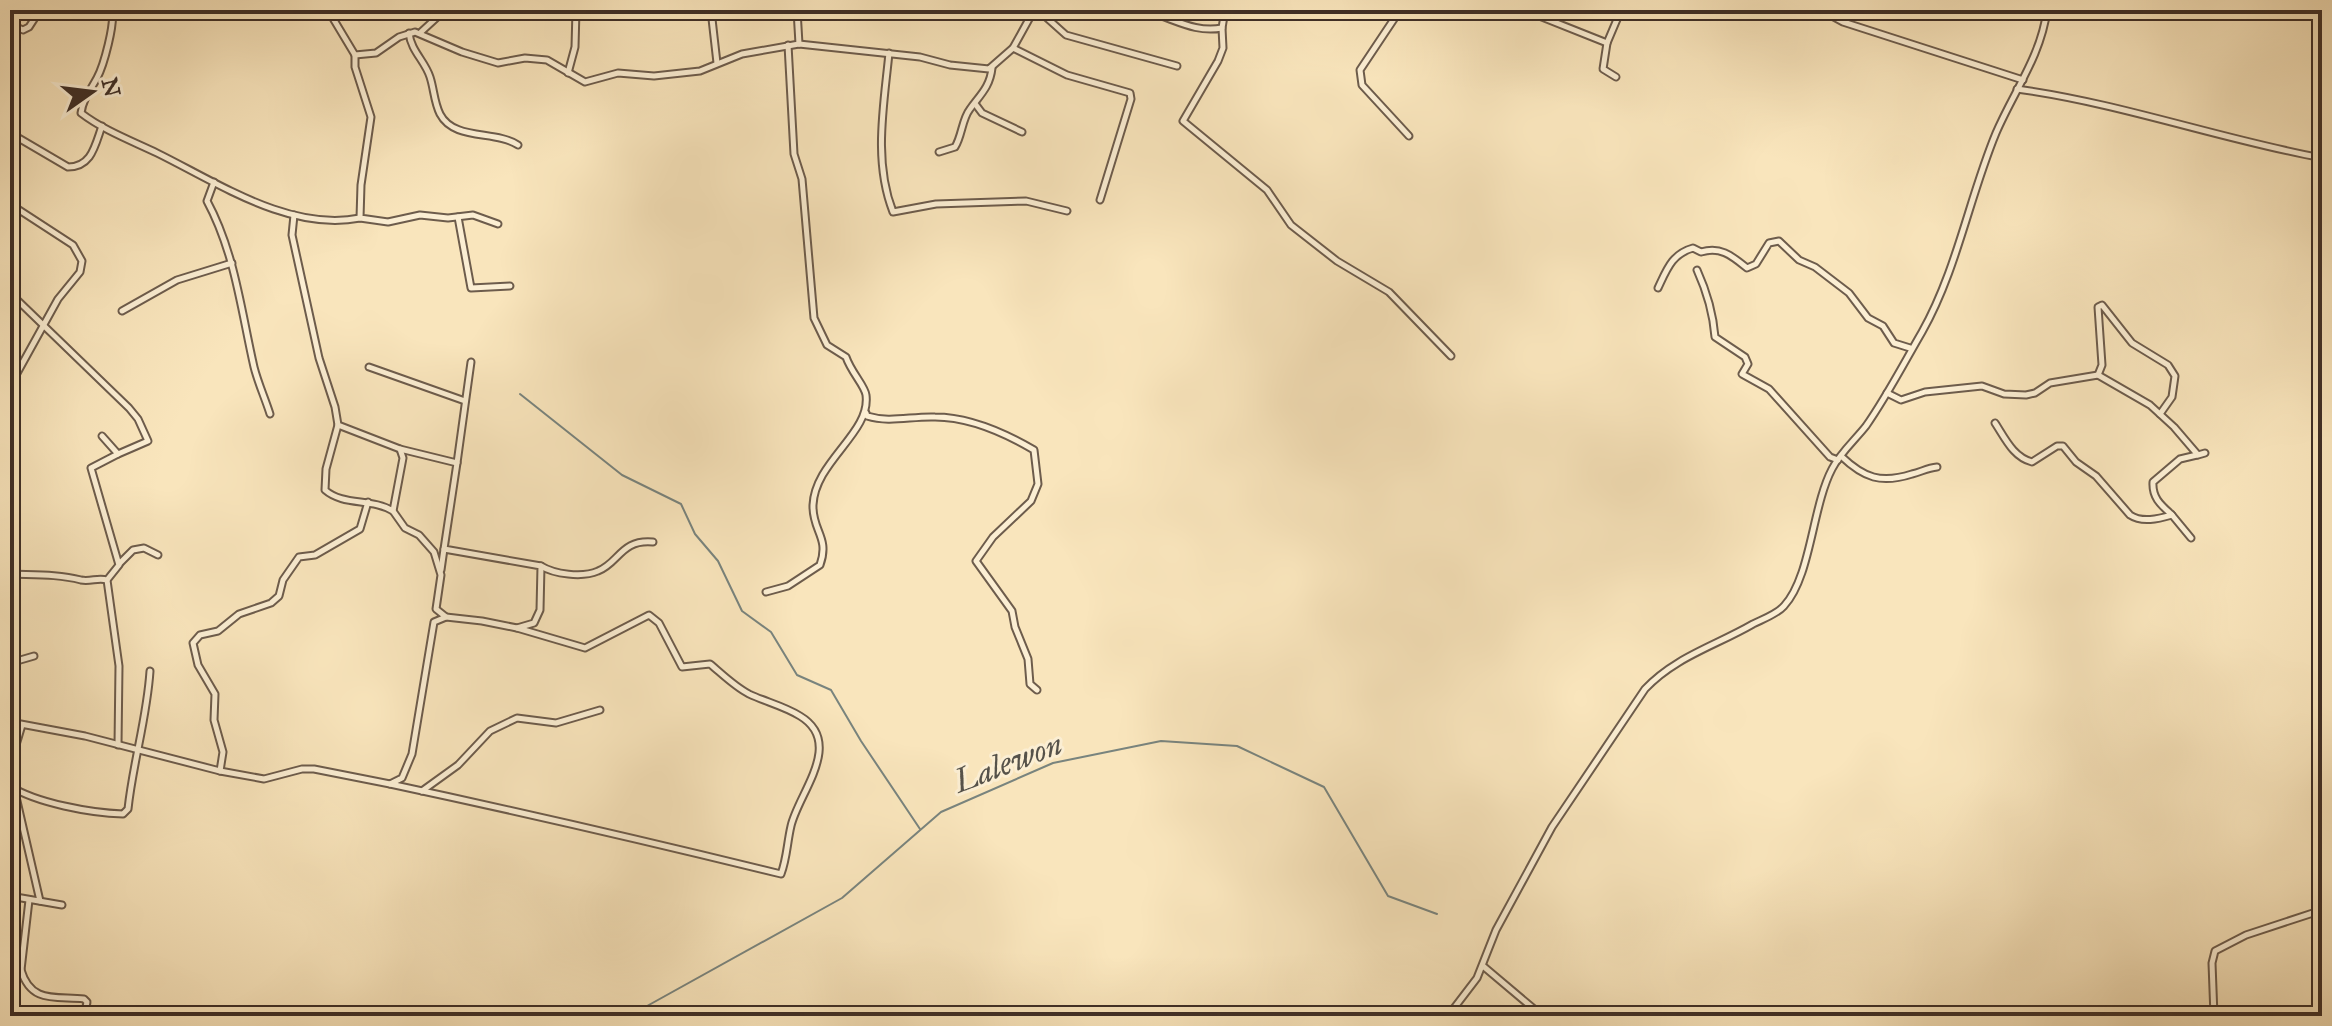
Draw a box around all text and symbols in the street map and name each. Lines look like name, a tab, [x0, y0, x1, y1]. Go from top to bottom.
north arrow	[52, 52, 132, 132]
text: N	[96, 75, 126, 100]
water label: Lalewon	[946, 724, 1068, 802]

